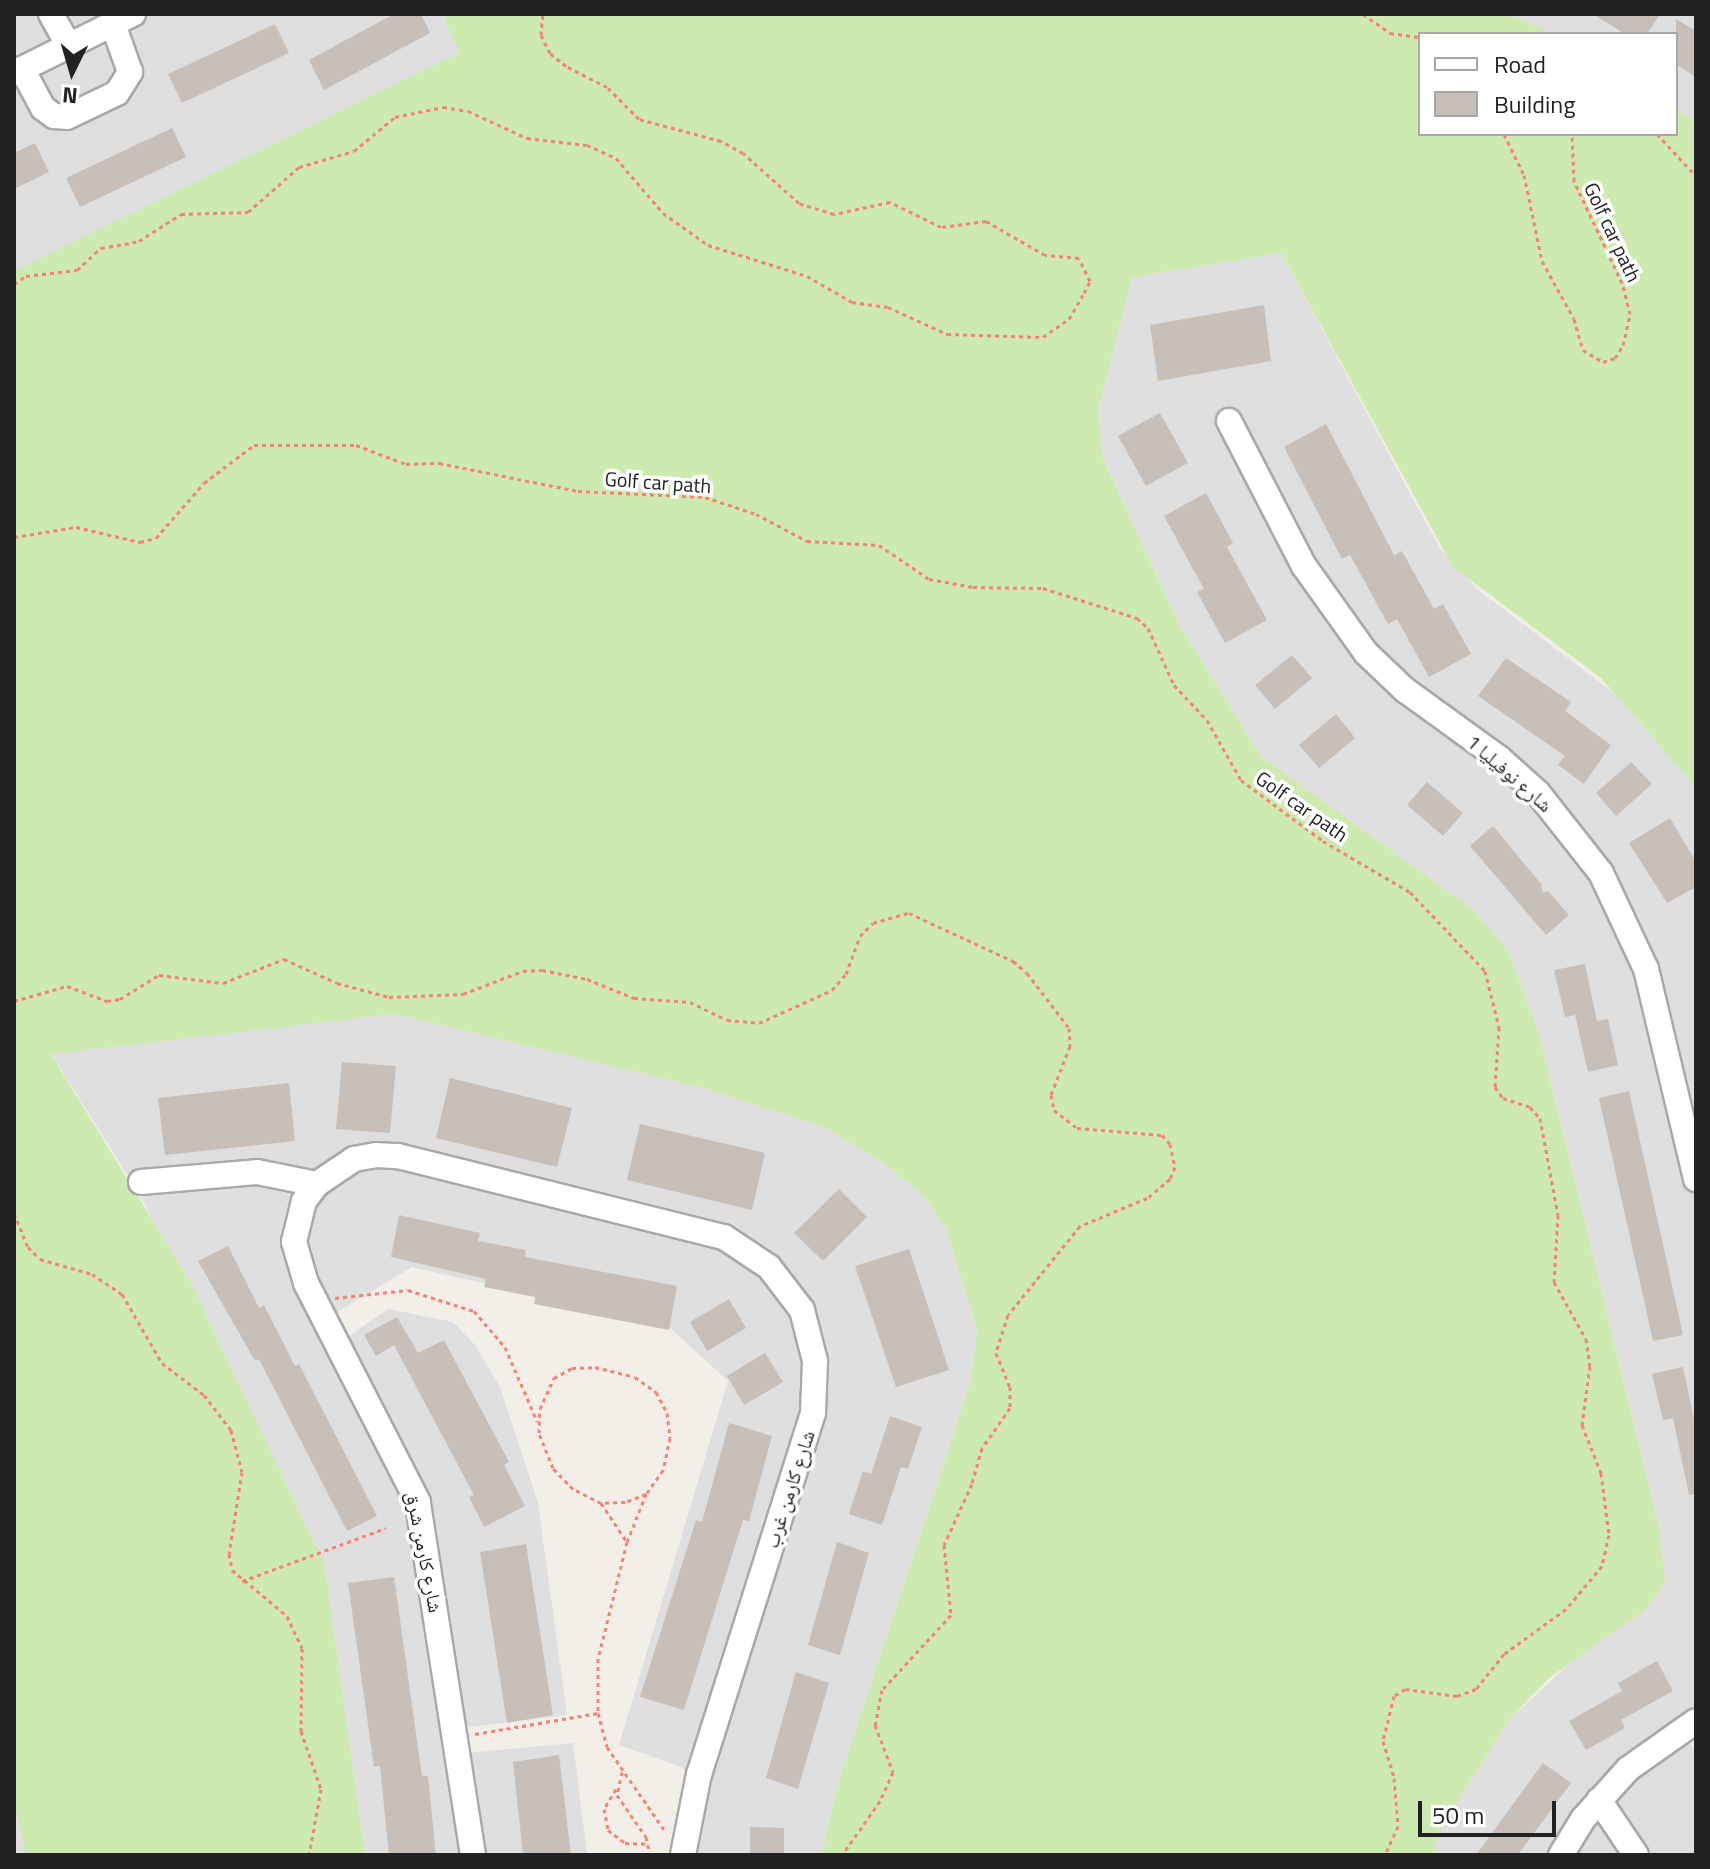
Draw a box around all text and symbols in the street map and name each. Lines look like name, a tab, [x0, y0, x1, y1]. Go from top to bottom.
north arrow	[32, 32, 112, 112]
legend	[1418, 32, 1678, 136]
text: Road	[1494, 46, 1546, 82]
text: N	[61, 78, 79, 114]
text: Building	[1494, 86, 1576, 122]
street label: Golf car path	[1580, 178, 1646, 286]
street label: Golf car path	[604, 466, 712, 498]
street label: شارع نوفيليا 1	[1462, 729, 1558, 817]
street label: Golf car path	[1251, 766, 1353, 846]
street label: شارع كارمن غرب	[759, 1427, 819, 1551]
street label: شارع كارمن شرق	[401, 1489, 449, 1615]
scale bar	[1422, 1785, 1560, 1835]
text: 50 m	[1432, 1797, 1484, 1833]

